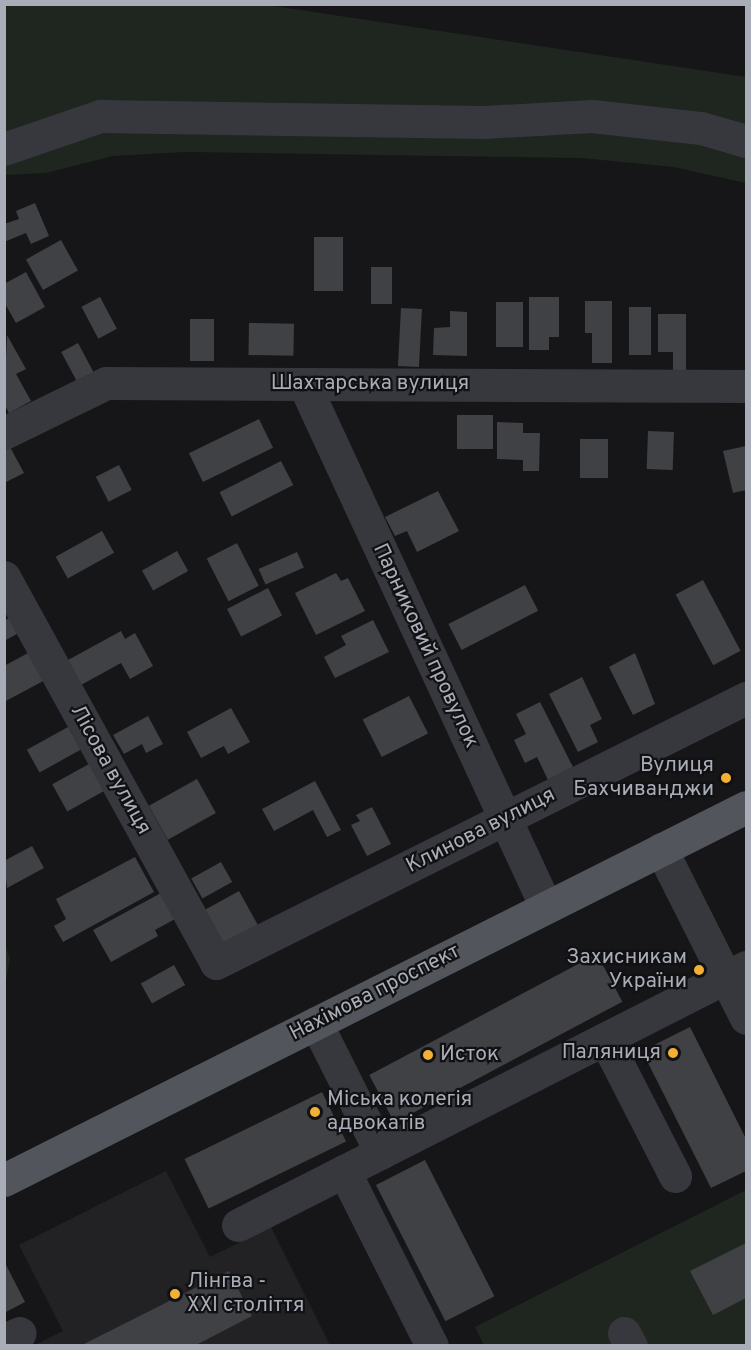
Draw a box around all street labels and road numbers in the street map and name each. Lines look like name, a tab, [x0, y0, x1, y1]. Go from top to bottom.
street label: Шахтарська вулиця	[271, 371, 469, 397]
street label: Парниковий провулок	[367, 540, 483, 752]
street label: Лісова вулиця	[64, 701, 156, 839]
street label: Клинова вулиця	[402, 783, 560, 879]
street label: Нахімова проспект	[286, 939, 464, 1047]

